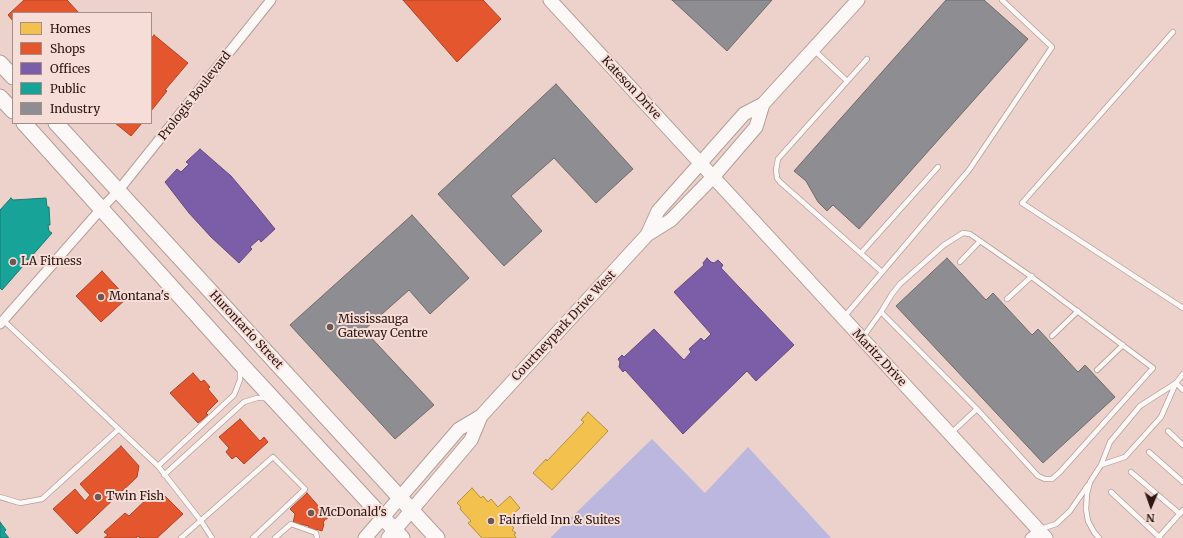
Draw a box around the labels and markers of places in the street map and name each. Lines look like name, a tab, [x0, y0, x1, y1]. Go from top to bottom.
place label: LA Fitness	[21, 255, 82, 269]
marker: LA Fitness	[8, 257, 18, 267]
place label: Montana's	[109, 290, 169, 304]
marker: Montana's	[96, 292, 106, 302]
place label: Mississauga Gateway Centre	[338, 313, 428, 341]
marker: Mississauga Gateway Centre	[325, 322, 335, 332]
place label: Twin Fish	[106, 490, 164, 504]
marker: Twin Fish	[93, 492, 103, 502]
place label: McDonald's	[319, 506, 387, 520]
marker: McDonald's	[306, 508, 316, 518]
place label: Fairfield Inn & Suites	[499, 514, 620, 528]
marker: Fairfield Inn & Suites	[486, 516, 496, 526]

